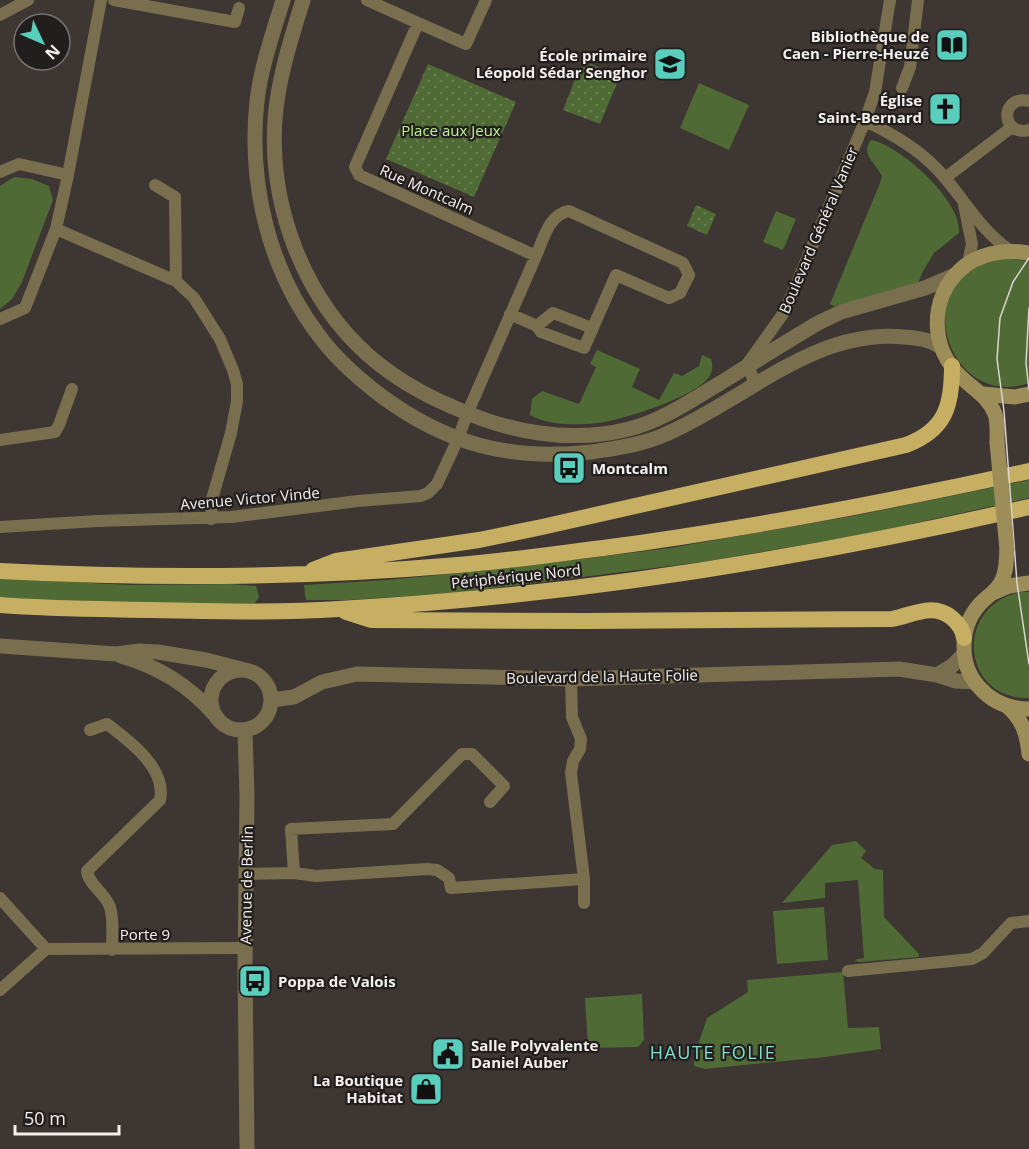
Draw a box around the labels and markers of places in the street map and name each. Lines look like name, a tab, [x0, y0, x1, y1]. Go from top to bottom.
place label: Bibliothèque de Caen - Pierre-Heuzé	[782, 26, 929, 63]
library icon: Bibliothèque de Caen - Pierre-Heuzé	[934, 27, 970, 63]
place label: École primaire Léopold Sédar Senghor	[476, 45, 647, 82]
school or university icon: École primaire Léopold Sédar Senghor	[652, 46, 688, 82]
place label: Église Saint-Bernard	[818, 90, 922, 127]
church icon: Église Saint-Bernard	[927, 91, 963, 127]
bus stop icon: Montcalm	[551, 450, 587, 486]
place label: Montcalm	[592, 458, 668, 478]
bus stop icon: Poppa de Valois	[237, 963, 273, 999]
place label: Poppa de Valois	[278, 971, 396, 991]
place label: Salle Polyvalente Daniel Auber	[471, 1035, 598, 1072]
public building icon: Salle Polyvalente Daniel Auber	[430, 1036, 466, 1072]
place label: La Boutique Habitat	[313, 1070, 403, 1107]
shop icon: La Boutique Habitat	[408, 1071, 444, 1107]

